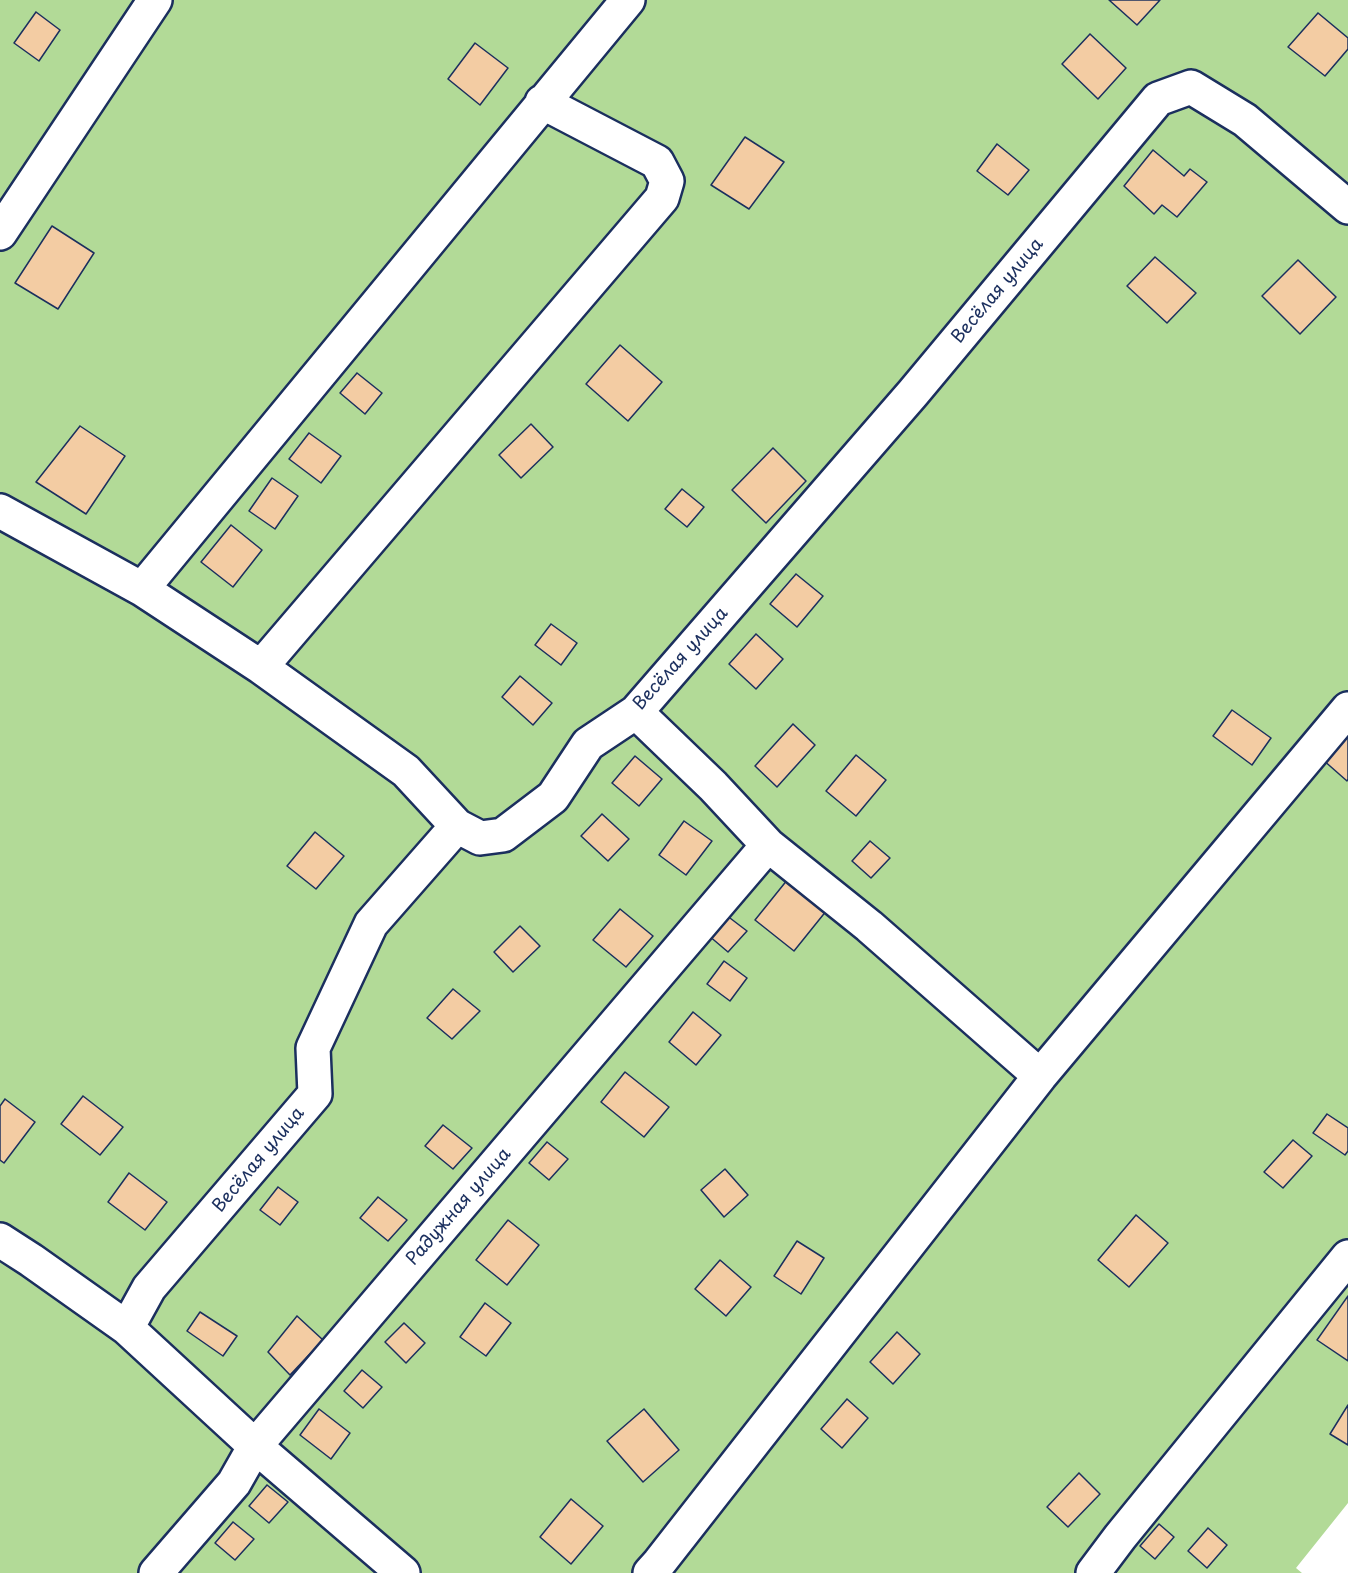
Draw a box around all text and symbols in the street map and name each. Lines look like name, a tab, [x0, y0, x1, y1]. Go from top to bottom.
street label: Весёлая улица	[948, 234, 1048, 348]
street label: Весёлая улица	[629, 603, 733, 715]
street label: Весёлая улица	[209, 1103, 309, 1217]
street label: Радужная улица	[402, 1144, 516, 1270]

